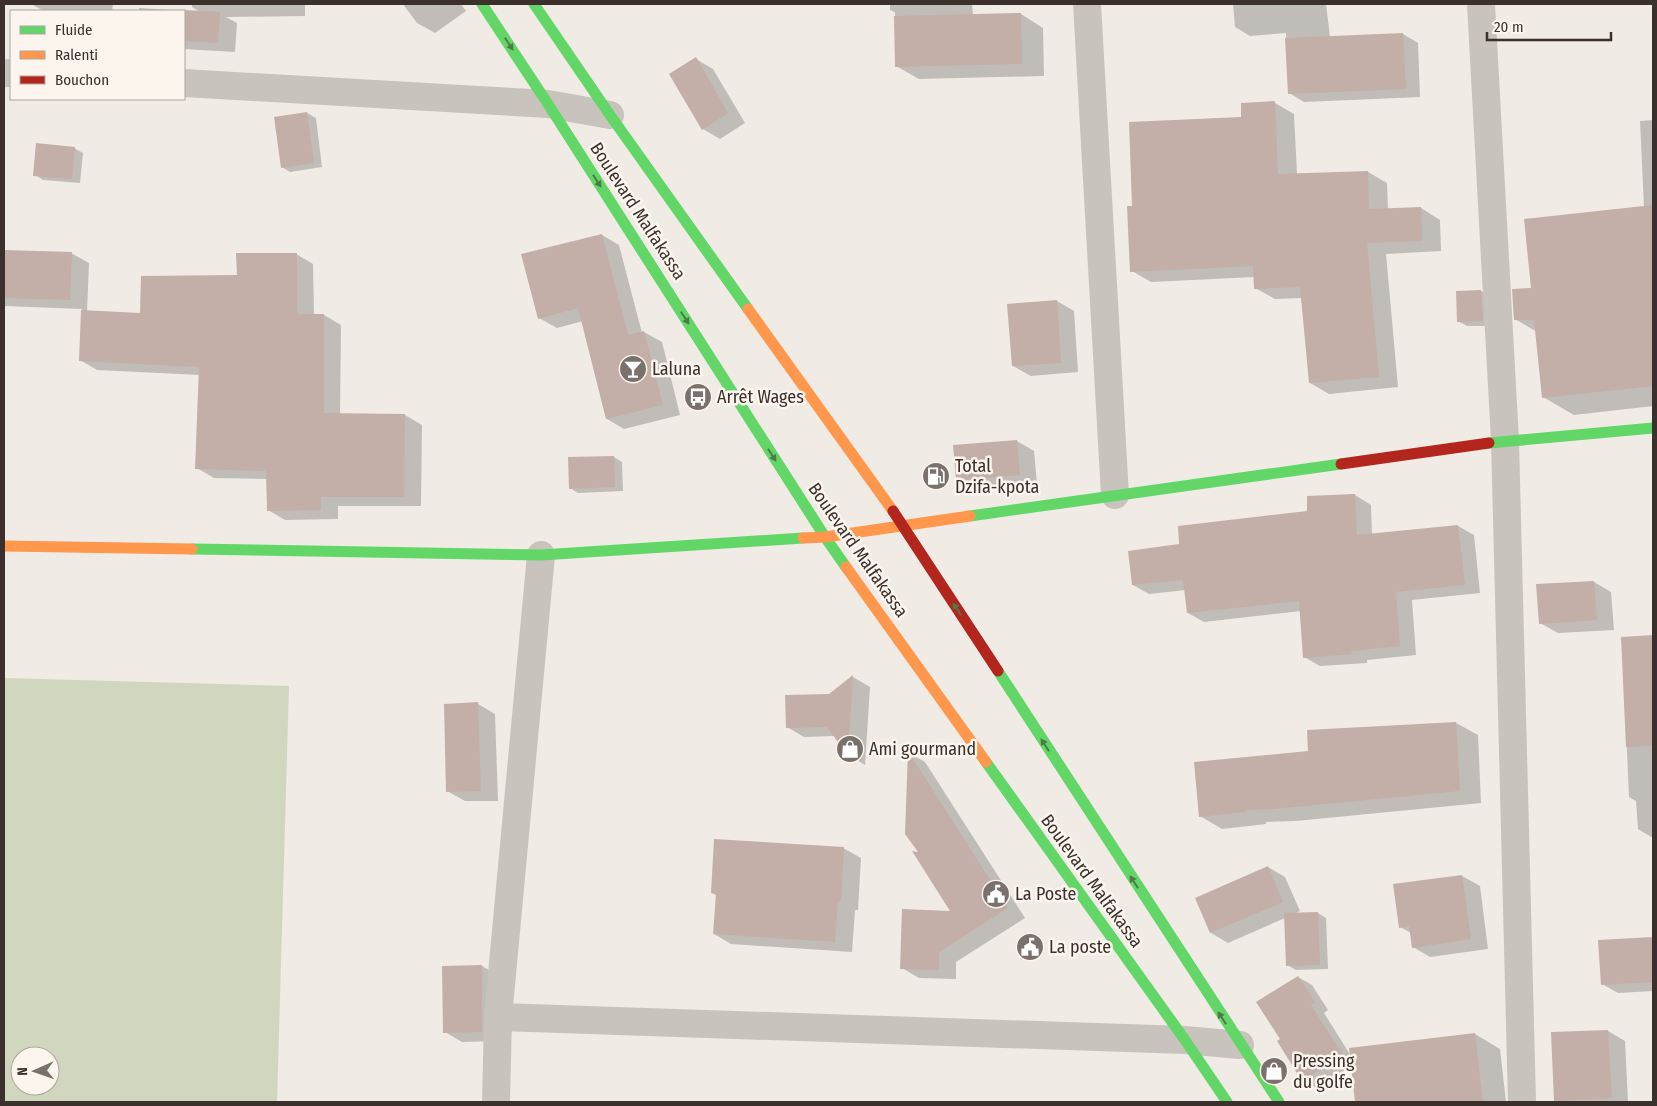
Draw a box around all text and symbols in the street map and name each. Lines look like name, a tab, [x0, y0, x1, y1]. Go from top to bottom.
legend	[10, 10, 185, 100]
scale bar	[1487, 10, 1611, 42]
text: 20 m	[1494, 18, 1524, 36]
text: Fluide	[55, 21, 92, 39]
one-way arrow	[504, 38, 514, 51]
text: Ralenti	[55, 46, 98, 64]
text: Bouchon	[55, 71, 109, 89]
street label: Boulevard Malfakassa	[585, 138, 691, 284]
one-way arrow	[593, 174, 602, 187]
one-way arrow	[680, 311, 690, 324]
bar icon: Laluna	[618, 354, 648, 384]
place label: Laluna	[652, 358, 701, 380]
bus stop icon: Arrêt Wages	[683, 382, 713, 412]
place label: Arrêt Wages	[717, 386, 804, 408]
one-way arrow	[768, 448, 777, 461]
place label: Total Dzifa-kpota	[955, 455, 1040, 498]
fuel station icon: Total Dzifa-kpota	[921, 461, 951, 491]
street label: Boulevard Malfakassa	[803, 478, 913, 622]
one-way arrow	[952, 602, 962, 616]
shop icon: Ami gourmand	[835, 734, 865, 764]
place label: Ami gourmand	[869, 738, 976, 760]
one-way arrow	[1041, 739, 1050, 752]
street label: Boulevard Malfakassa	[1036, 810, 1148, 952]
one-way arrow	[1129, 875, 1139, 888]
public building icon: La Poste	[981, 879, 1011, 909]
place label: La Poste	[1015, 883, 1077, 905]
public building icon: La poste	[1015, 932, 1045, 962]
place label: La poste	[1049, 936, 1111, 958]
one-way arrow	[1218, 1011, 1227, 1025]
north arrow	[10, 1046, 60, 1096]
place label: Pressing du golfe	[1293, 1050, 1355, 1093]
shop icon: Pressing du golfe	[1259, 1056, 1289, 1086]
text: N	[14, 1067, 31, 1076]

